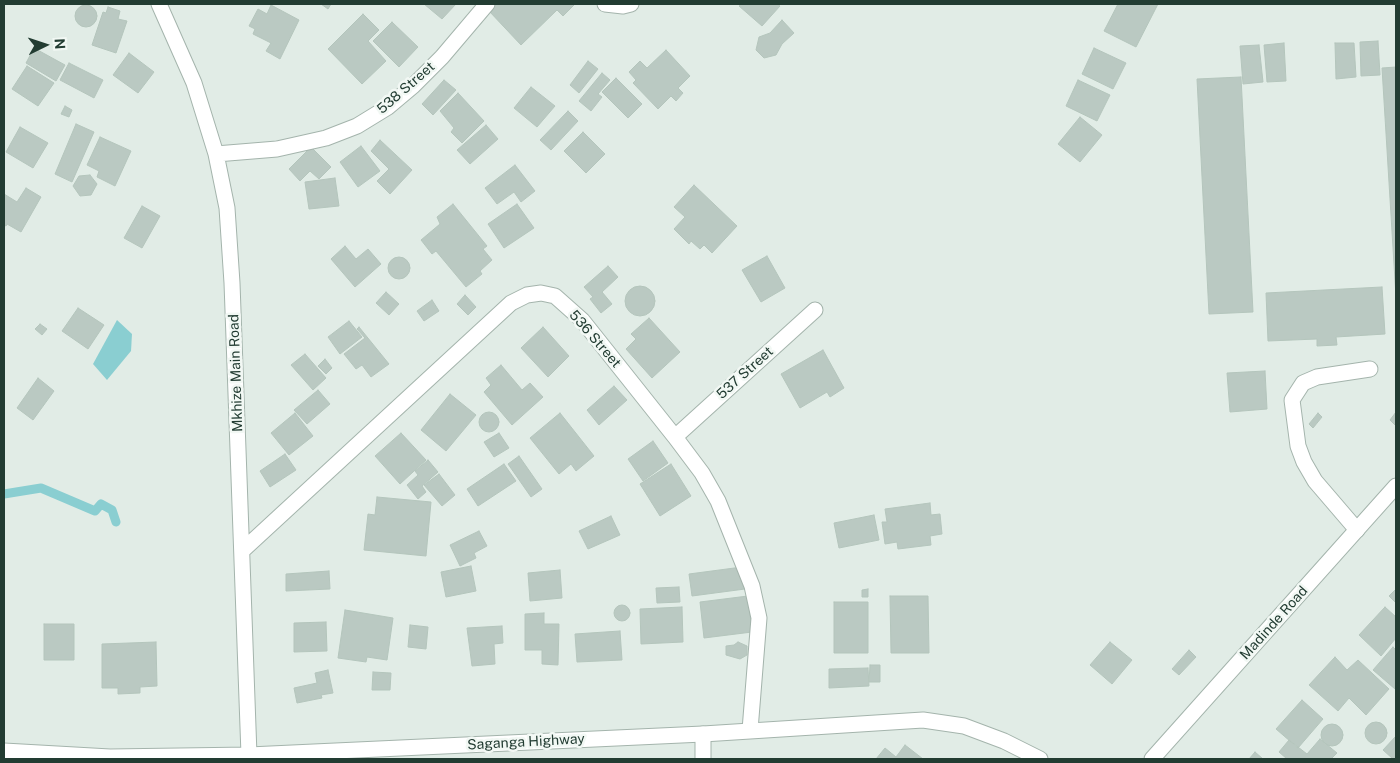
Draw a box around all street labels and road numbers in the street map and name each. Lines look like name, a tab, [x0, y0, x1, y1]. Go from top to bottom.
street label: 538 Street	[374, 58, 438, 118]
street label: 536 Street	[565, 307, 625, 371]
street label: Mkhize Main Road	[226, 314, 246, 432]
street label: 537 Street	[713, 343, 777, 403]
street label: Madinde Road	[1237, 583, 1311, 663]
street label: Saganga Highway	[467, 731, 585, 753]

